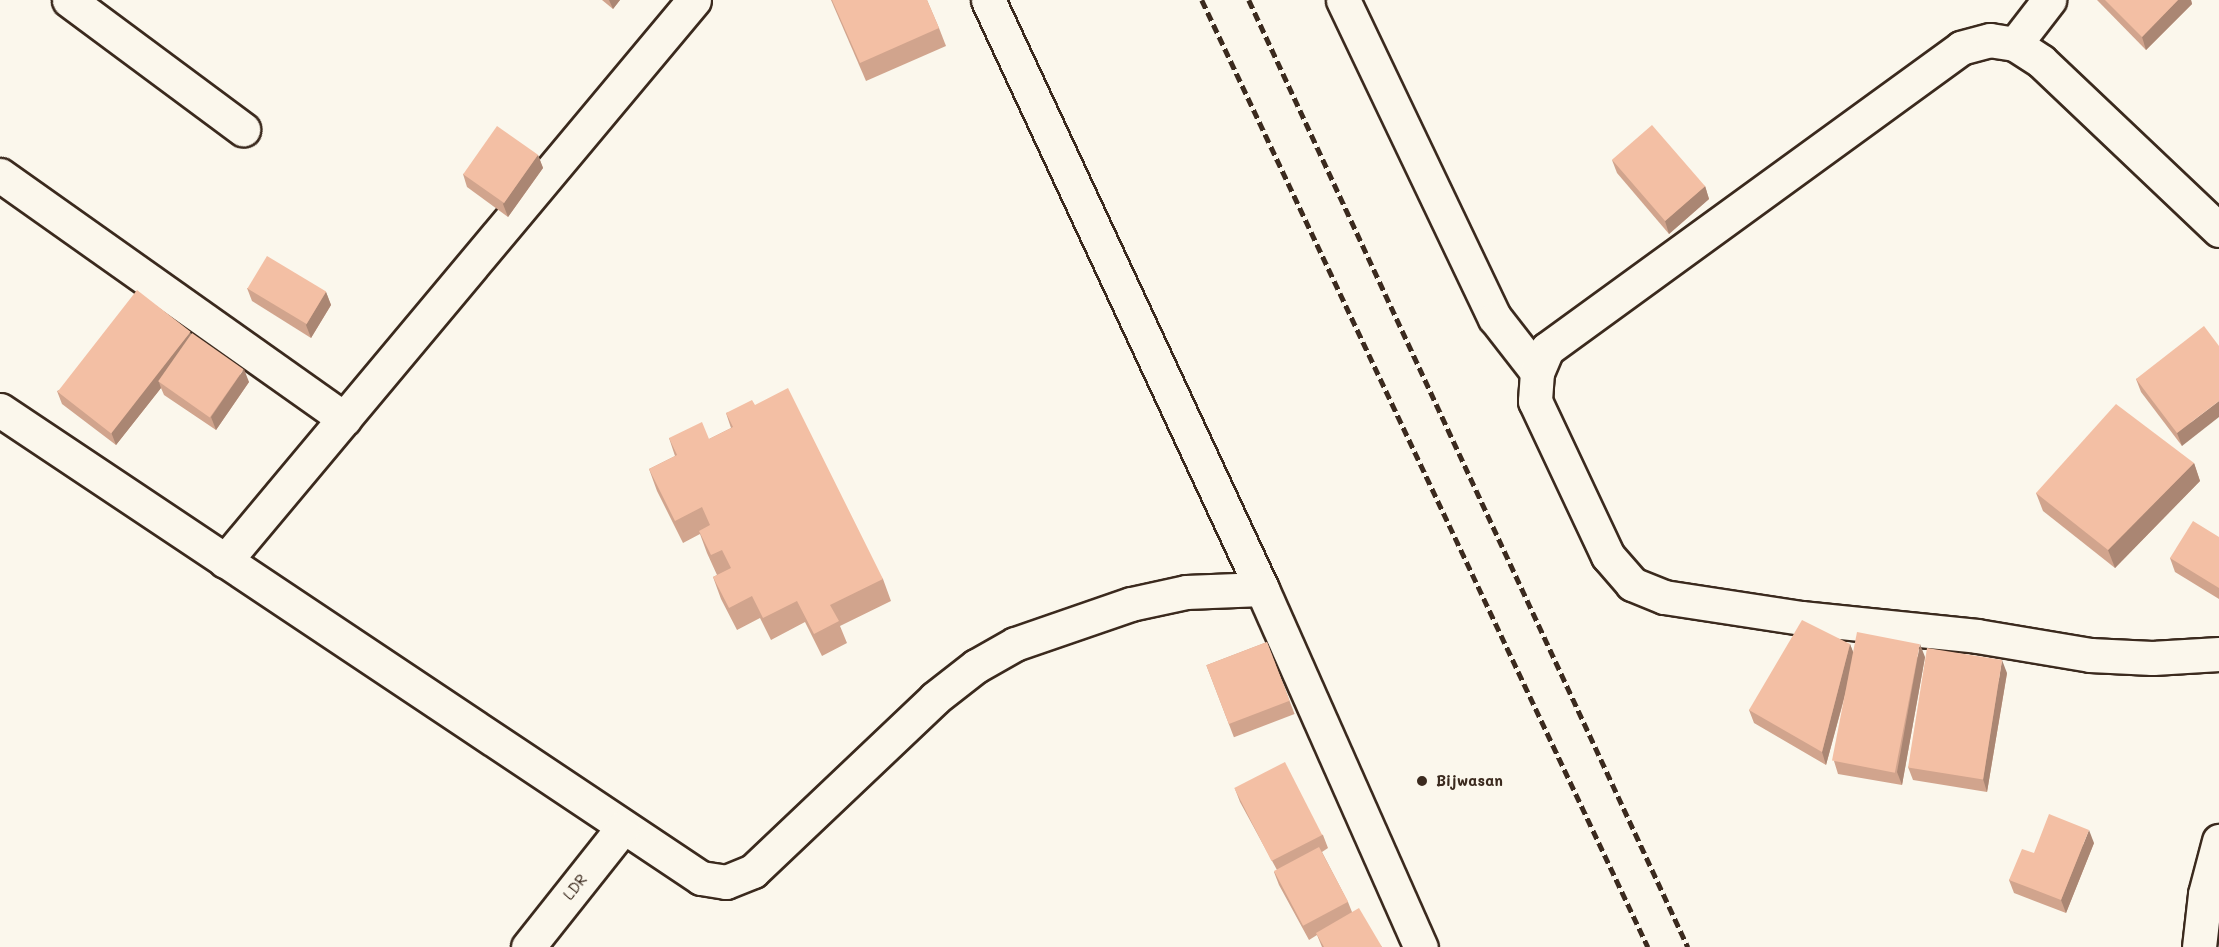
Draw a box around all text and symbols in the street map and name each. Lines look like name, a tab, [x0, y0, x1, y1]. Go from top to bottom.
marker: Bijwasan	[1413, 772, 1431, 790]
place label: Bijwasan	[1436, 772, 1503, 790]
street label: LDR	[559, 871, 591, 903]

